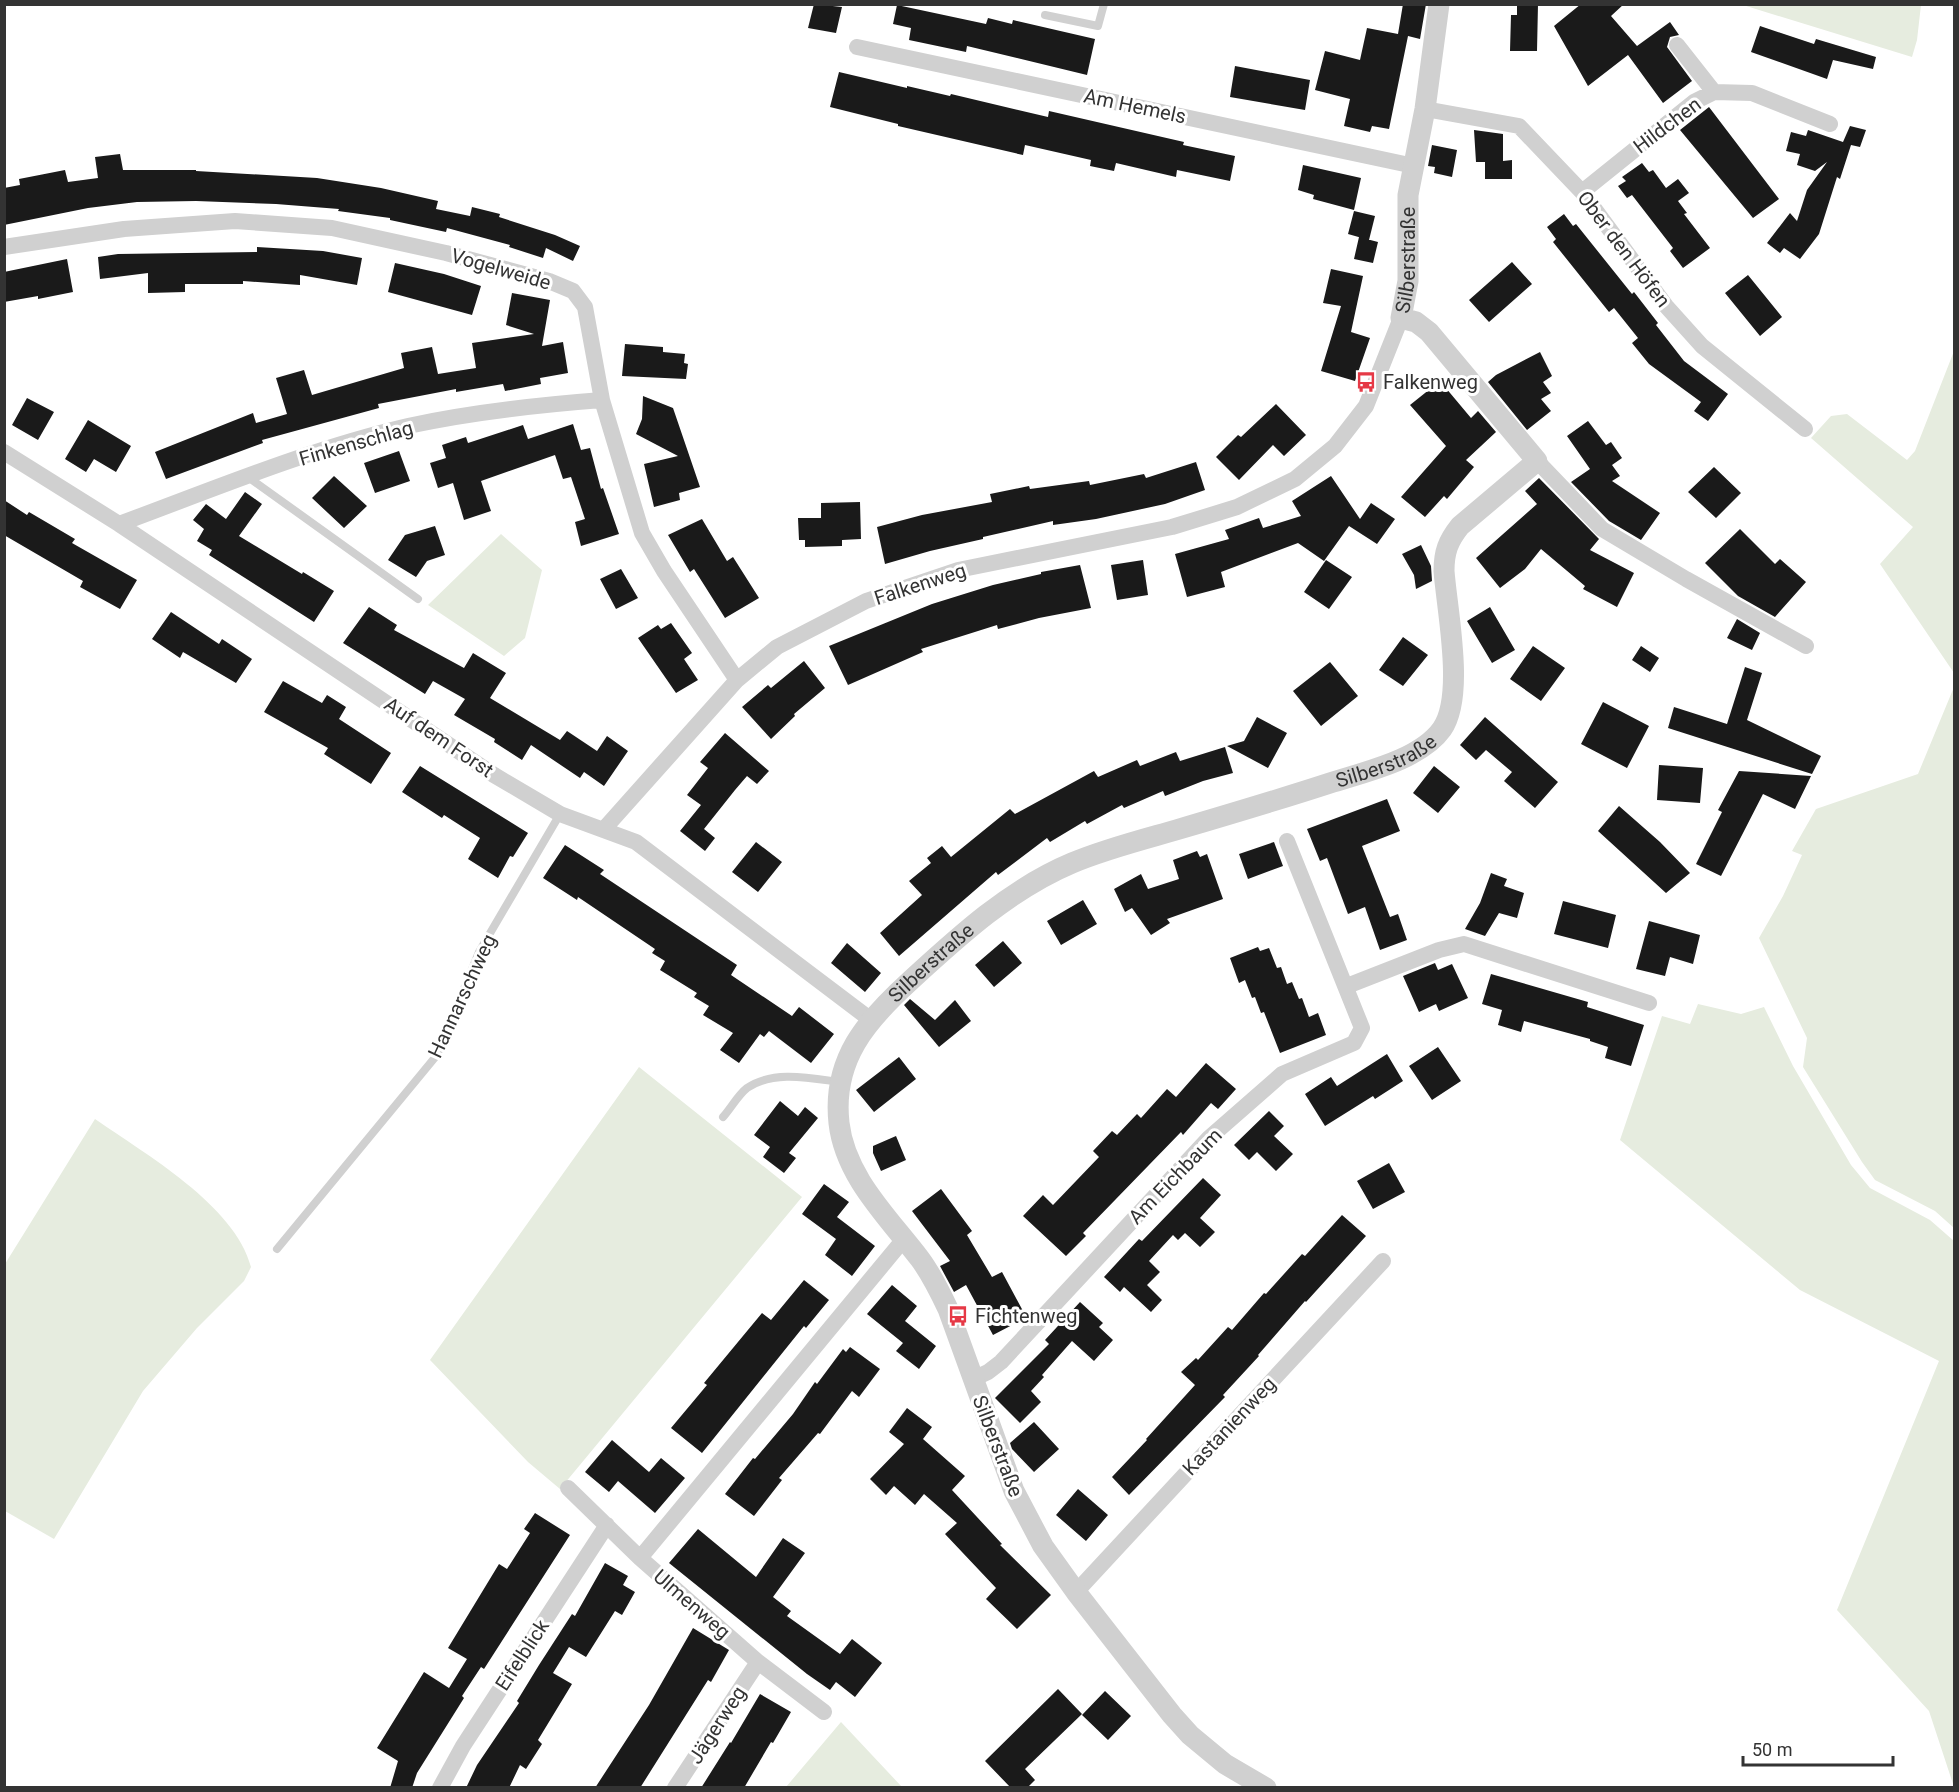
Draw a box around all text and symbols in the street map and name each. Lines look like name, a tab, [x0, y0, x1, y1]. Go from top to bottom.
street label: Am Hemels	[1082, 83, 1188, 129]
street label: Hildchen	[1628, 92, 1706, 158]
street label: Ober den Höfen	[1573, 186, 1675, 312]
street label: Silberstraße	[1390, 207, 1420, 315]
street label: Vogelweide	[448, 243, 554, 295]
bus stop icon: Falkenweg	[1354, 370, 1378, 394]
place label: Falkenweg	[1383, 370, 1478, 394]
street label: Finkenschlag	[296, 415, 416, 471]
street label: Falkenweg	[871, 558, 969, 610]
street label: Auf dem Forst	[380, 692, 498, 782]
street label: Silberstraße	[1333, 729, 1441, 792]
street label: Silberstraße	[883, 918, 979, 1007]
street label: Hannarschweg	[423, 930, 501, 1062]
street label: Am Eichbaum	[1123, 1123, 1227, 1229]
bus stop icon: Fichtenweg	[946, 1304, 970, 1328]
place label: Fichtenweg	[975, 1304, 1077, 1328]
street label: Kastanienweg	[1177, 1372, 1281, 1480]
street label: Silberstraße	[968, 1392, 1028, 1500]
street label: Ulmenweg	[649, 1564, 735, 1644]
street label: Eifelblick	[490, 1614, 554, 1695]
street label: Jägerweg	[683, 1682, 751, 1768]
scale bar	[1743, 1729, 1893, 1767]
text: 50 m	[1752, 1739, 1792, 1760]

